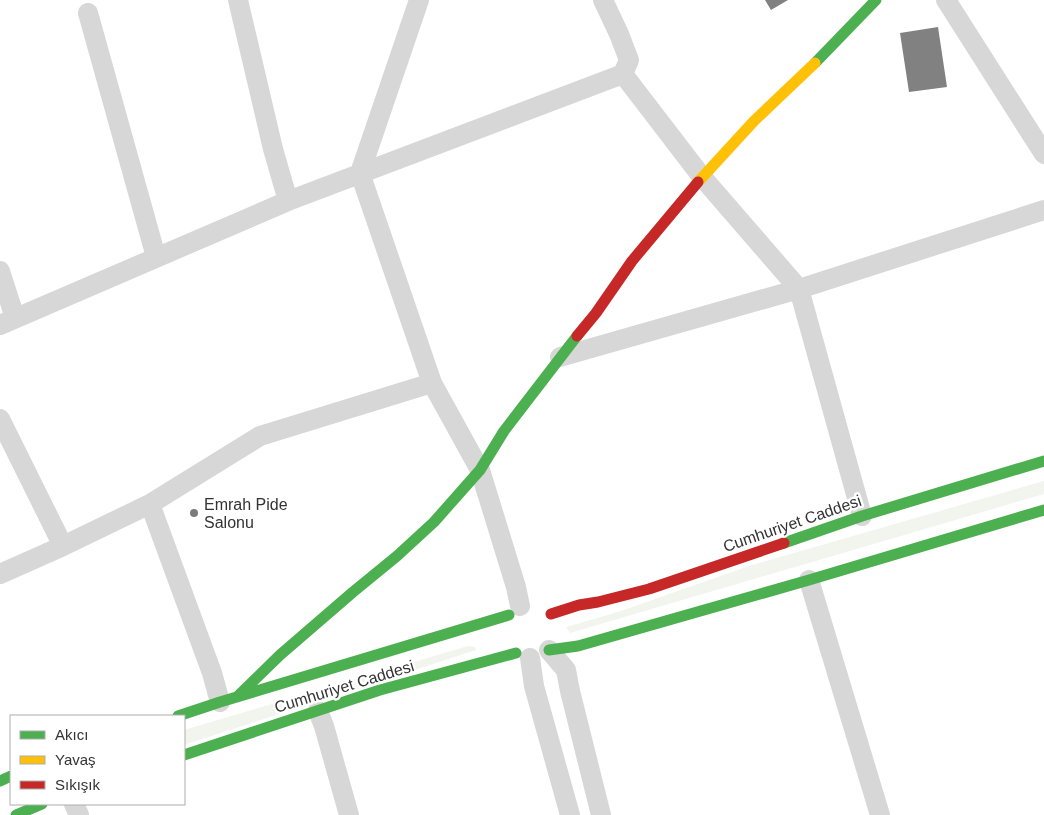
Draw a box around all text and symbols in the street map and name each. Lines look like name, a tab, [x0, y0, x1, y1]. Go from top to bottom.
street label: Cumhuriyet Caddesi	[721, 492, 863, 555]
place label: Emrah Pide Salonu	[204, 496, 288, 531]
marker: Emrah Pide Salonu	[188, 507, 200, 519]
street label: Cumhuriyet Caddesi	[272, 657, 416, 716]
legend	[10, 715, 185, 805]
text: Akıcı	[55, 726, 88, 743]
text: Yavaş	[55, 751, 96, 768]
text: Sıkışık	[55, 776, 101, 793]

